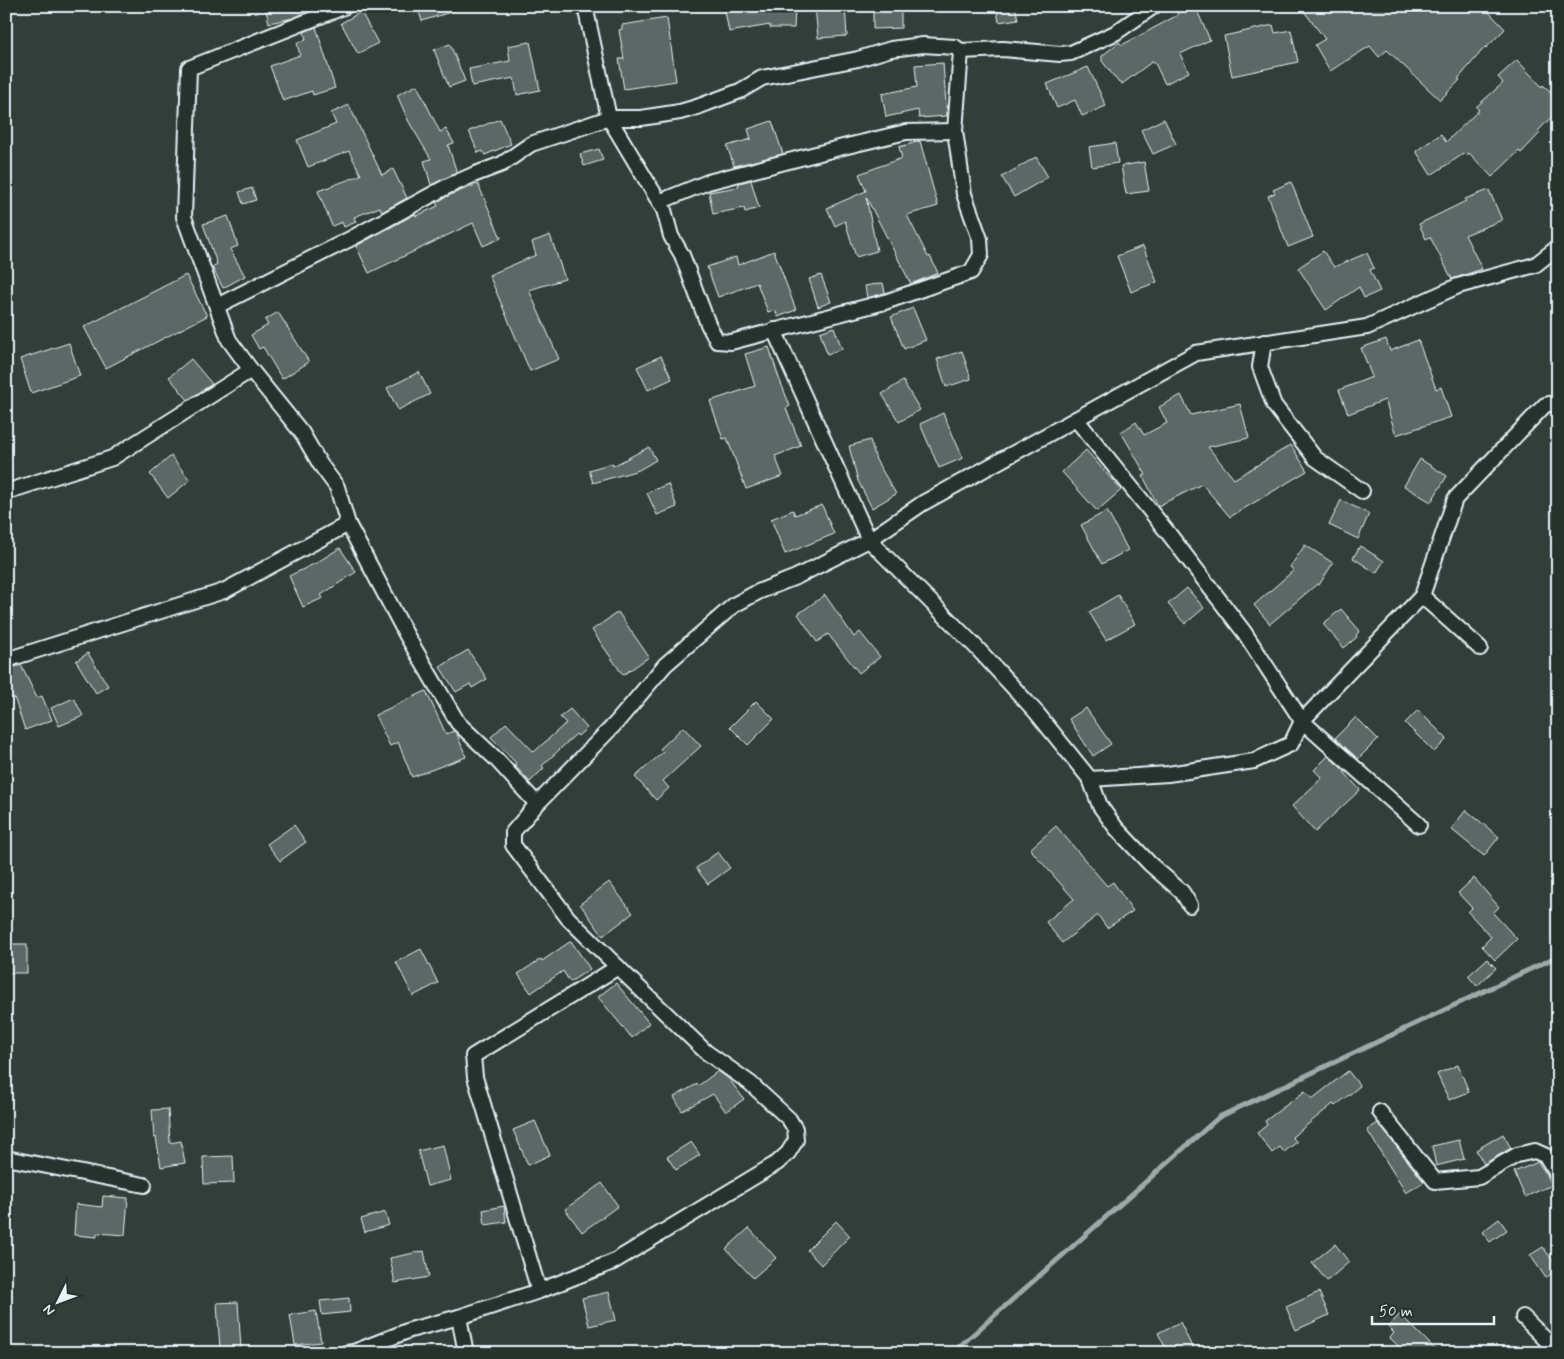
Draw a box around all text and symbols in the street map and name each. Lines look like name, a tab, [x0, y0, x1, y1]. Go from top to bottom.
north arrow	[32, 1276, 82, 1326]
scale bar	[1372, 1294, 1494, 1326]
text: N	[39, 1301, 59, 1320]
text: 50 m	[1379, 1302, 1413, 1322]

